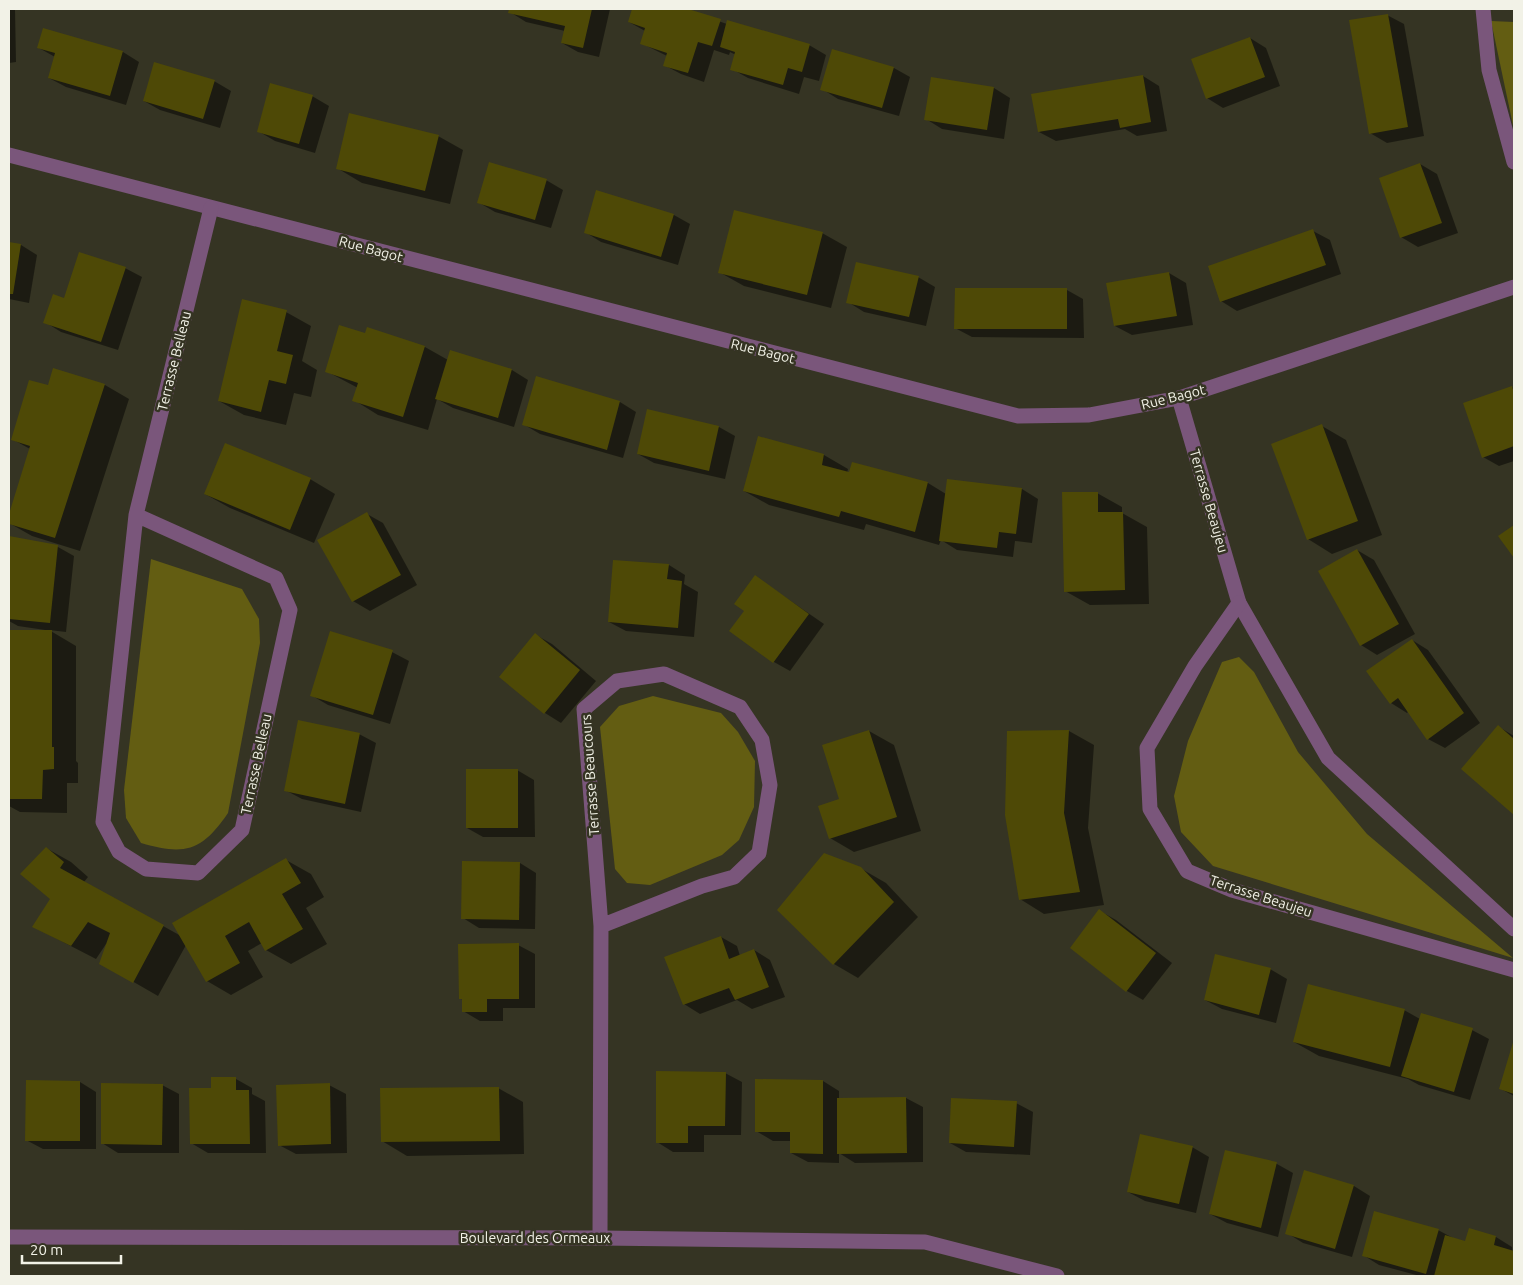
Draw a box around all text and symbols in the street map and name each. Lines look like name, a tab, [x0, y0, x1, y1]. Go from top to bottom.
street label: Rue Bagot	[337, 233, 405, 265]
street label: Terrasse Belleau	[154, 309, 194, 413]
street label: Rue Bagot	[729, 335, 797, 367]
street label: Rue Bagot	[1139, 381, 1207, 413]
street label: Terrasse Beaujeu	[1187, 448, 1231, 554]
street label: Terrasse Belleau	[238, 712, 274, 816]
street label: Terrasse Beaucours	[578, 714, 602, 836]
street label: Terrasse Beaujeu	[1208, 872, 1314, 920]
street label: Boulevard des Ormeaux	[460, 1230, 610, 1246]
scale bar	[22, 1232, 121, 1264]
text: 20 m	[30, 1241, 63, 1258]

